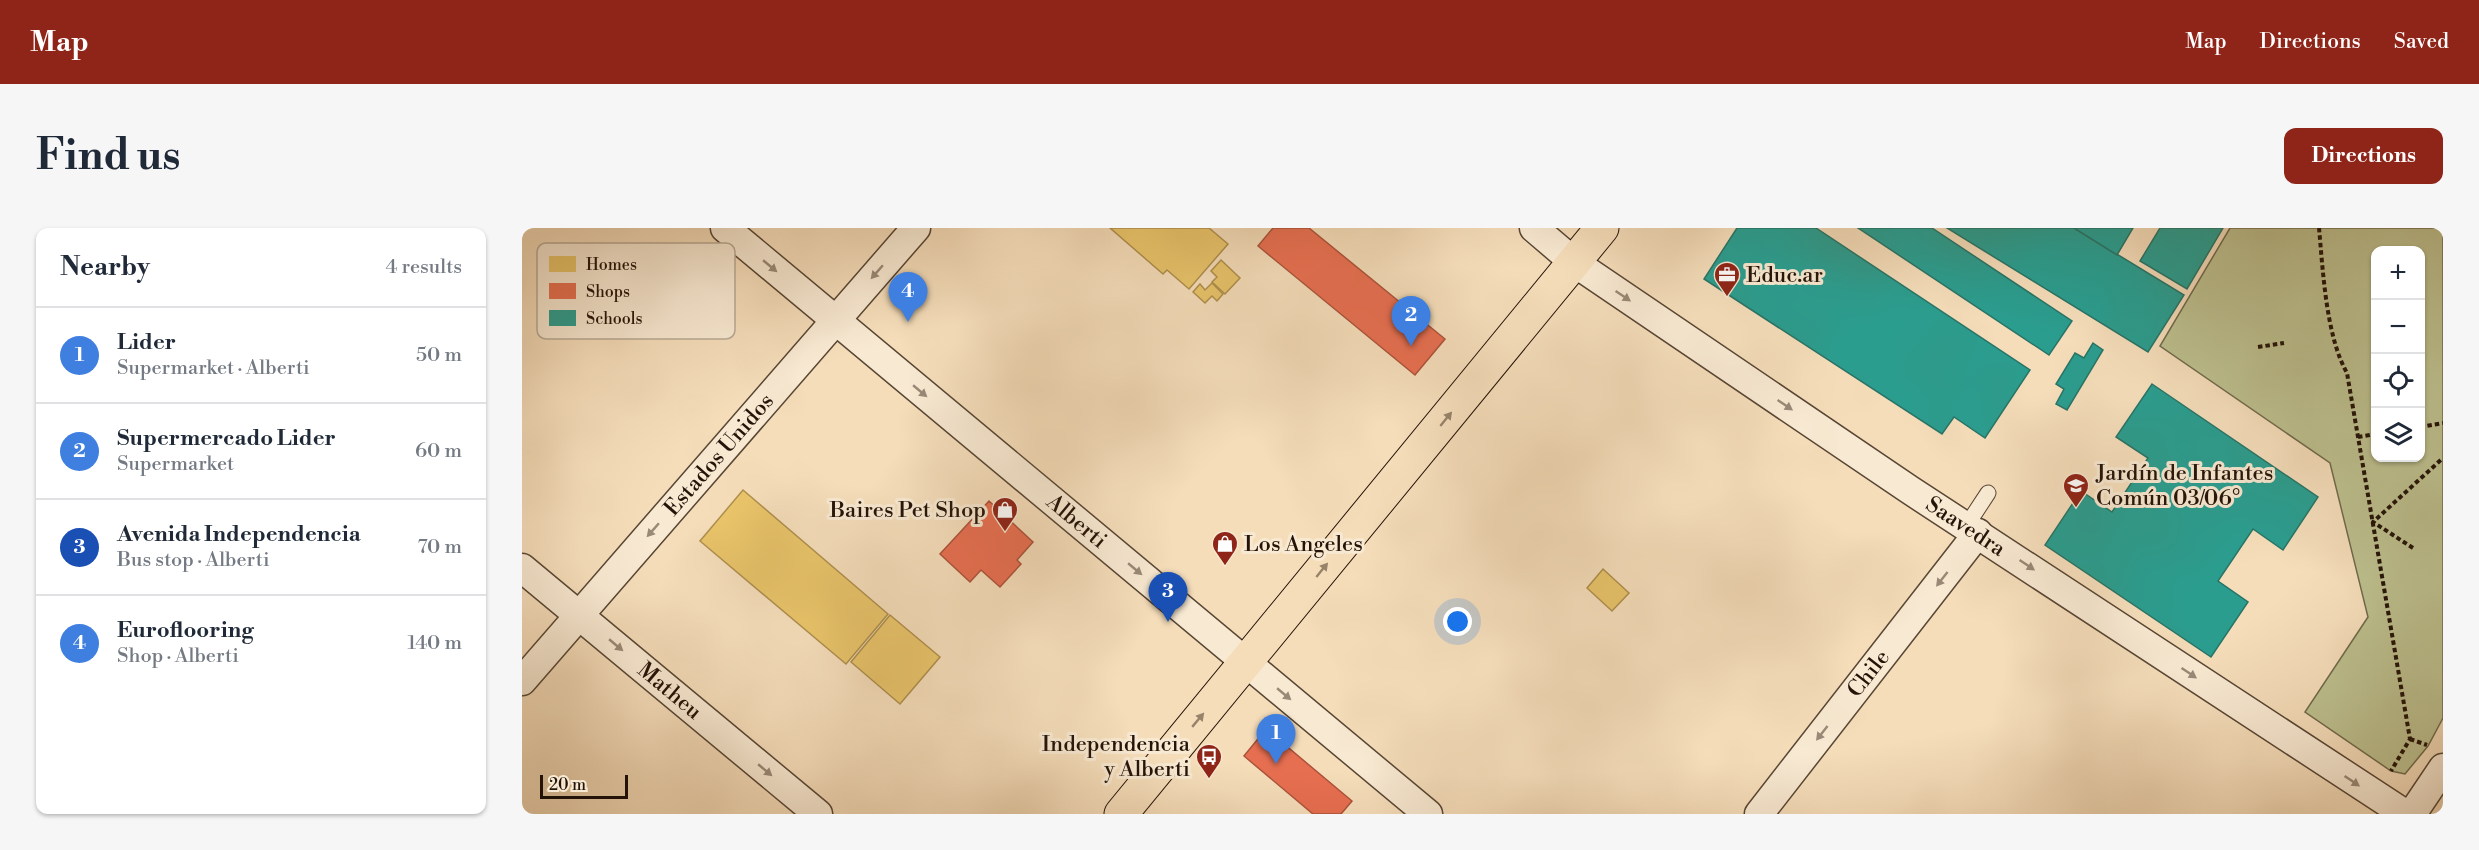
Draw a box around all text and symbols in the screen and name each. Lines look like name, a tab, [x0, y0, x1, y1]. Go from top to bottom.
text: Map	[30, 25, 89, 60]
text: Map	[2185, 29, 2227, 55]
text: Directions	[2260, 29, 2361, 55]
text: Saved	[2394, 29, 2449, 55]
button: Directions	[2284, 128, 2443, 184]
text: Find us	[36, 130, 180, 183]
legend	[537, 243, 735, 339]
map controls	[2371, 246, 2425, 462]
button: +	[2371, 246, 2425, 300]
text: Nearby	[60, 251, 150, 283]
text: 4 results	[385, 255, 462, 280]
text: Homes	[586, 255, 637, 275]
one-way arrow	[762, 259, 777, 272]
office icon: Educ.ar	[1712, 260, 1742, 298]
place label: Educ.ar	[1746, 262, 1823, 289]
one-way arrow	[871, 264, 884, 279]
pin: 4	[888, 272, 928, 322]
text: Shops	[586, 282, 630, 302]
one-way arrow	[1615, 290, 1632, 301]
pin: 2	[1392, 296, 1430, 346]
button: −	[2371, 300, 2425, 354]
text: Schools	[586, 309, 642, 329]
text: Lider	[117, 329, 176, 356]
text: 1	[75, 343, 84, 368]
text: 50 m	[416, 343, 462, 368]
button: locate	[2371, 354, 2425, 408]
text: Supermarket · Alberti	[117, 356, 310, 381]
one-way arrow	[912, 384, 928, 397]
street label: Estados Unidos	[658, 388, 780, 522]
one-way arrow	[1777, 399, 1793, 410]
button: layers	[2371, 408, 2425, 462]
one-way arrow	[1439, 412, 1452, 427]
text: Supermercado Lider	[117, 425, 336, 452]
text: 2	[73, 439, 86, 464]
text: 60 m	[415, 439, 462, 464]
text: Supermarket	[117, 452, 234, 477]
place label: Jardín de Infantes Común 03/06°	[2095, 460, 2273, 512]
school or university icon: Jardín de Infantes Común 03/06°	[2061, 471, 2091, 509]
street label: Alberti	[1040, 488, 1113, 554]
street label: Saavedra	[1921, 491, 2011, 563]
shop icon: Baires Pet Shop	[990, 495, 1020, 533]
place label: Baires Pet Shop	[829, 497, 986, 524]
text: Avenida Independencia	[117, 521, 361, 548]
one-way arrow	[647, 522, 660, 537]
shop icon: Los Angeles	[1210, 529, 1240, 567]
place label: Los Angeles	[1244, 531, 1363, 558]
text: 3	[73, 535, 86, 560]
text: 70 m	[418, 535, 462, 560]
text: Bus stop · Alberti	[117, 548, 269, 573]
one-way arrow	[2018, 559, 2034, 571]
one-way arrow	[1127, 562, 1143, 575]
one-way arrow	[1315, 563, 1328, 578]
one-way arrow	[1936, 571, 1948, 587]
pin: 3	[1148, 572, 1188, 622]
your location	[1443, 607, 1472, 636]
text: Euroflooring	[117, 617, 254, 644]
text: 4	[73, 631, 86, 656]
text: 140 m	[407, 631, 462, 656]
one-way arrow	[608, 638, 623, 651]
text: Shop · Alberti	[117, 644, 239, 669]
street label: Chile	[1841, 644, 1895, 703]
street label: Matheu	[632, 656, 708, 726]
one-way arrow	[2181, 667, 2197, 679]
one-way arrow	[1276, 687, 1292, 700]
one-way arrow	[1191, 712, 1204, 728]
pin: 1	[1256, 714, 1296, 764]
one-way arrow	[1816, 725, 1829, 741]
place label: Independencia y Alberti	[1042, 731, 1191, 783]
bus stop icon: Independencia y Alberti	[1194, 742, 1224, 780]
one-way arrow	[758, 763, 773, 776]
scale bar	[540, 772, 628, 800]
text: 20 m	[549, 775, 586, 795]
one-way arrow	[2344, 775, 2360, 786]

